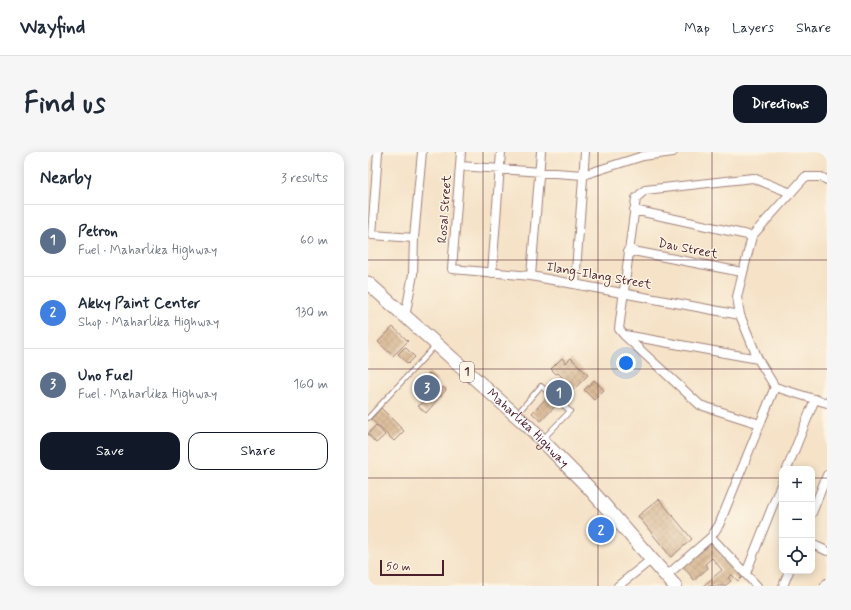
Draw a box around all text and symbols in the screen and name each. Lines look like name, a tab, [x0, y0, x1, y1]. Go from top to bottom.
text: Wayfind	[20, 15, 85, 40]
text: Map	[684, 19, 710, 37]
text: Layers	[732, 19, 774, 37]
text: Share	[796, 19, 831, 37]
button: Directions	[733, 85, 827, 123]
text: Find us	[24, 86, 105, 123]
text: Nearby	[40, 167, 92, 189]
text: 3 results	[281, 170, 328, 187]
street label: Rosal Street	[434, 174, 456, 244]
text: Petron	[78, 222, 118, 242]
text: 1	[50, 232, 56, 249]
text: 60 m	[300, 232, 328, 249]
street label: Dau Street	[656, 235, 720, 263]
text: Fuel · Maharlika Highway	[78, 242, 217, 259]
street label: Ilang-Ilang Street	[545, 258, 653, 295]
text: Akky Paint Center	[78, 294, 200, 314]
text: 2	[50, 304, 56, 321]
text: 130 m	[295, 304, 328, 321]
text: Shop · Maharlika Highway	[78, 314, 219, 331]
your location	[616, 353, 636, 373]
road number: 1	[460, 362, 474, 382]
text: Uno Fuel	[78, 366, 133, 386]
pin: 3	[414, 373, 440, 403]
text: 3	[50, 376, 56, 393]
text: 160 m	[293, 376, 328, 393]
pin: 1	[546, 378, 572, 408]
street label: Maharlika Highway	[483, 385, 573, 471]
text: Fuel · Maharlika Highway	[78, 386, 217, 403]
button: Save	[40, 432, 180, 470]
button: Share	[188, 432, 328, 470]
map controls	[779, 466, 815, 574]
button: +	[779, 466, 815, 502]
button: −	[779, 502, 815, 538]
pin: 2	[588, 515, 614, 545]
button: locate	[779, 538, 815, 574]
scale bar	[380, 558, 444, 577]
text: 50 m	[386, 560, 411, 574]

